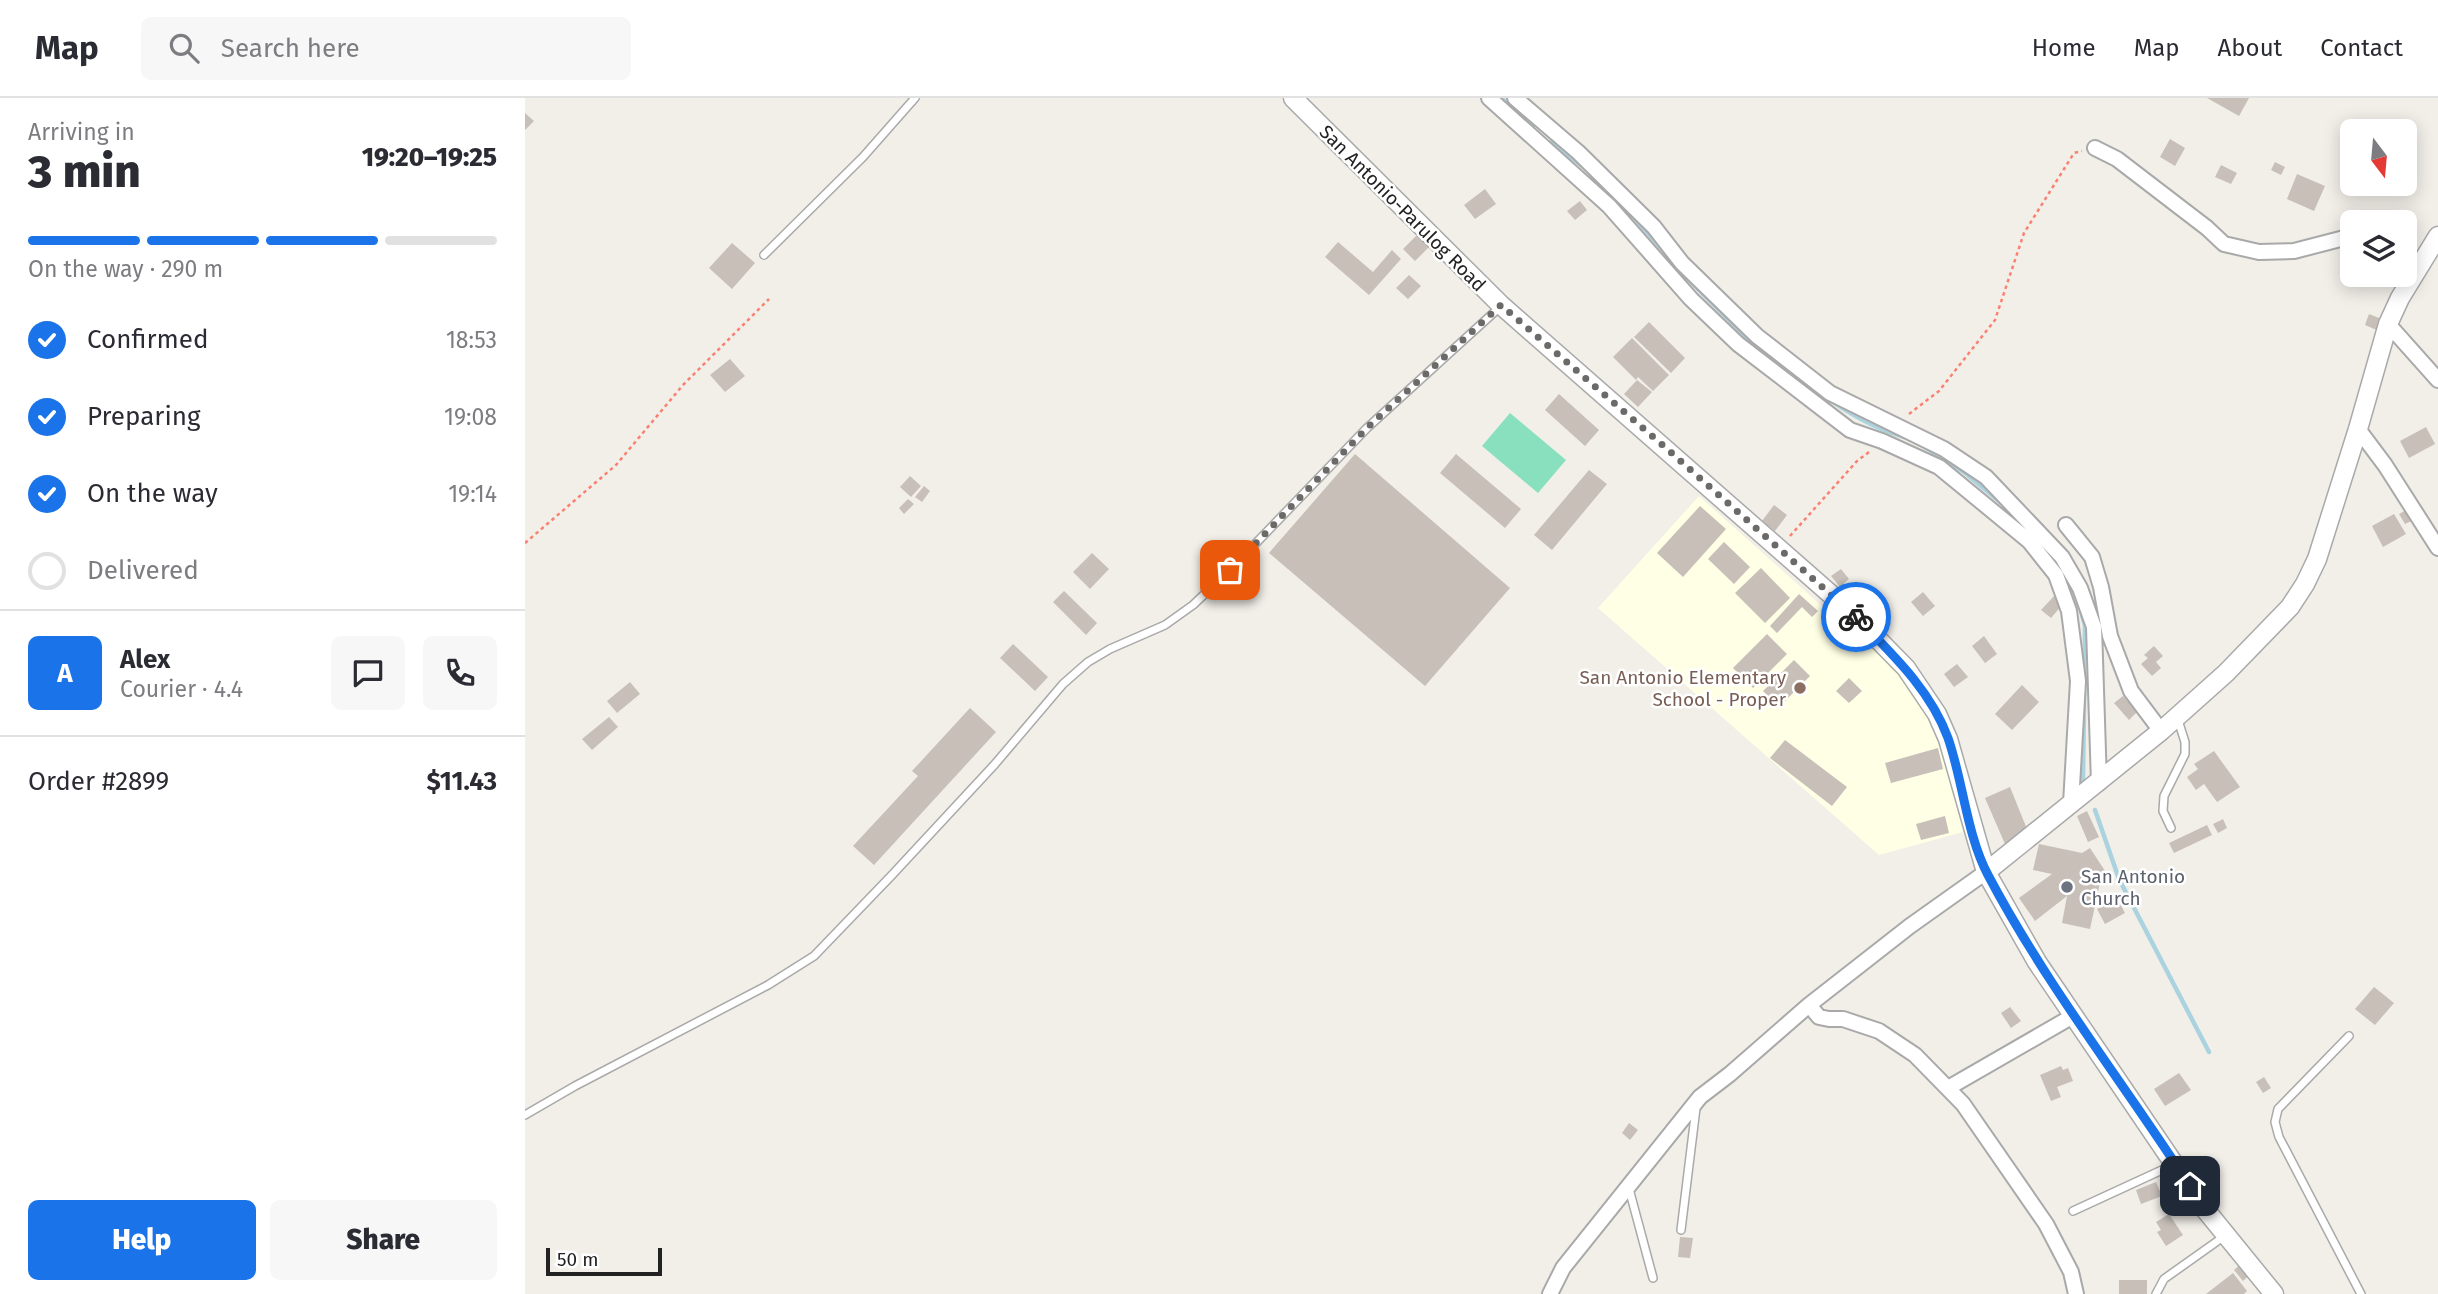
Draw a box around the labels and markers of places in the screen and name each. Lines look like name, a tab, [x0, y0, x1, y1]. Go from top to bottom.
pin	[1200, 540, 1260, 600]
place label: San Antonio Elementary School - Proper	[1579, 666, 1787, 711]
marker: San Antonio Elementary School - Proper	[1792, 680, 1808, 696]
place label: San Antonio Church	[2081, 865, 2185, 910]
marker: San Antonio Church	[2059, 879, 2075, 895]
pin	[2160, 1156, 2220, 1216]

